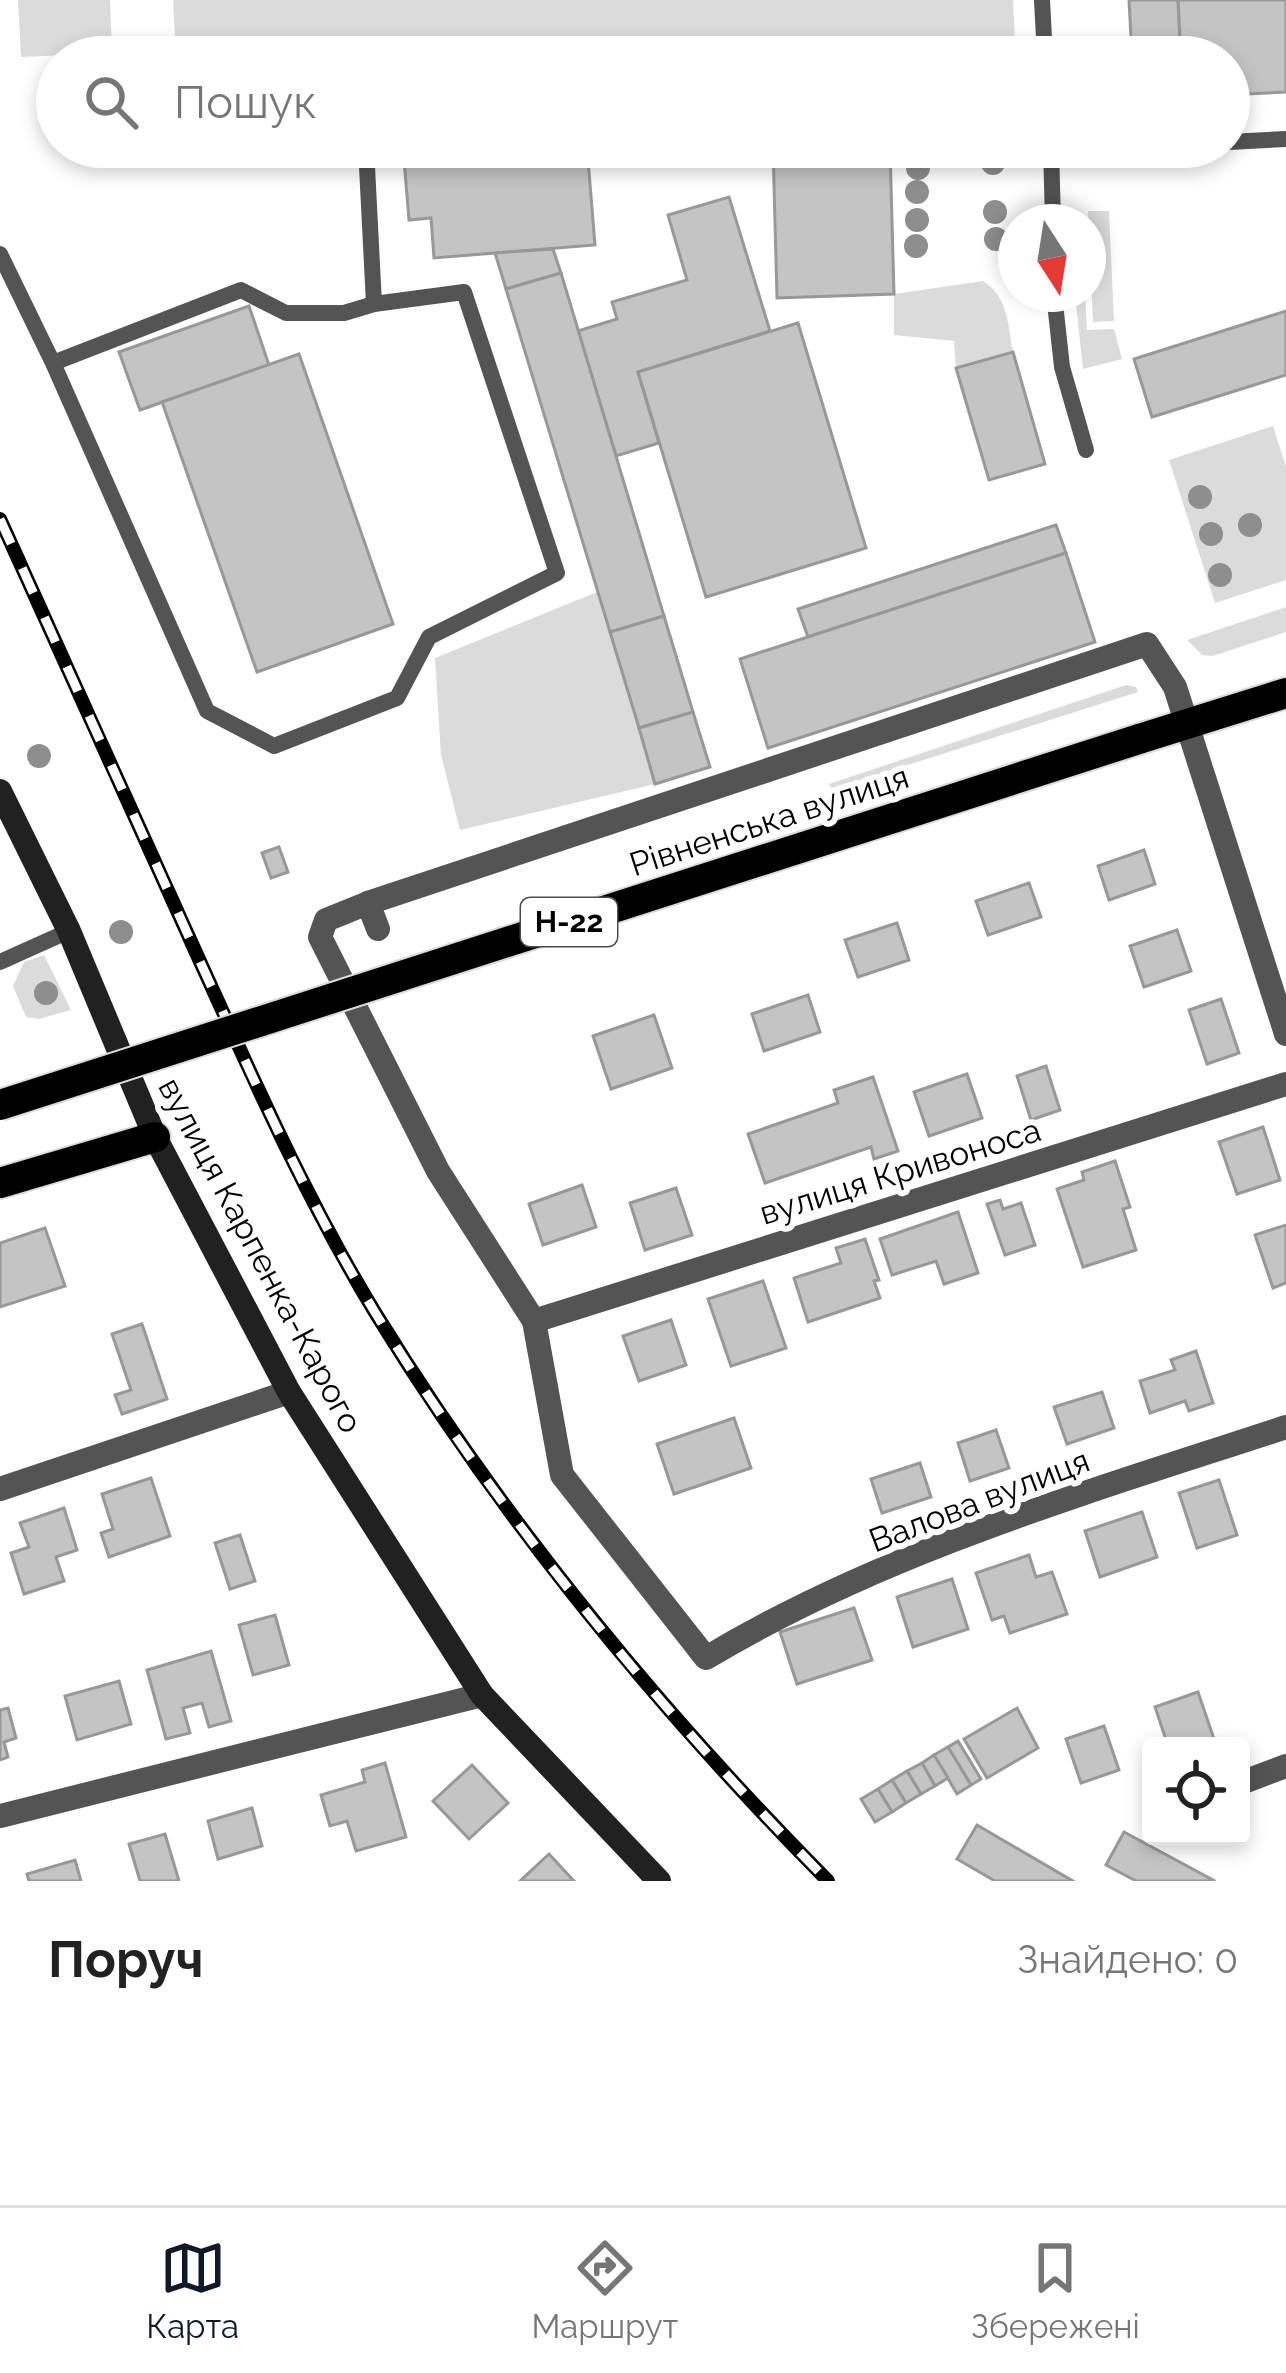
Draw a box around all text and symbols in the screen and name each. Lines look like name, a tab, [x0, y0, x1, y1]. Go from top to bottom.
search box	[36, 36, 1250, 168]
icon: search	[78, 69, 144, 135]
text: Пошук	[174, 76, 317, 129]
north arrow	[998, 204, 1106, 312]
street label: Рівненська вулиця	[625, 757, 914, 884]
road number: Н-22	[521, 898, 617, 946]
street label: вулиця Карпенка-Карого	[150, 1071, 371, 1439]
street label: вулиця Кривоноса	[755, 1110, 1045, 1233]
street label: Валова вулиця	[864, 1441, 1095, 1560]
map controls	[1142, 1737, 1250, 1845]
button: locate	[1142, 1737, 1250, 1845]
text: Поруч	[48, 1929, 203, 1989]
text: Знайдено: 0	[1017, 1936, 1238, 1982]
tab: Карта	[146, 2235, 239, 2346]
tab: Маршрут	[532, 2235, 678, 2346]
tab: Збережені	[971, 2235, 1140, 2346]

